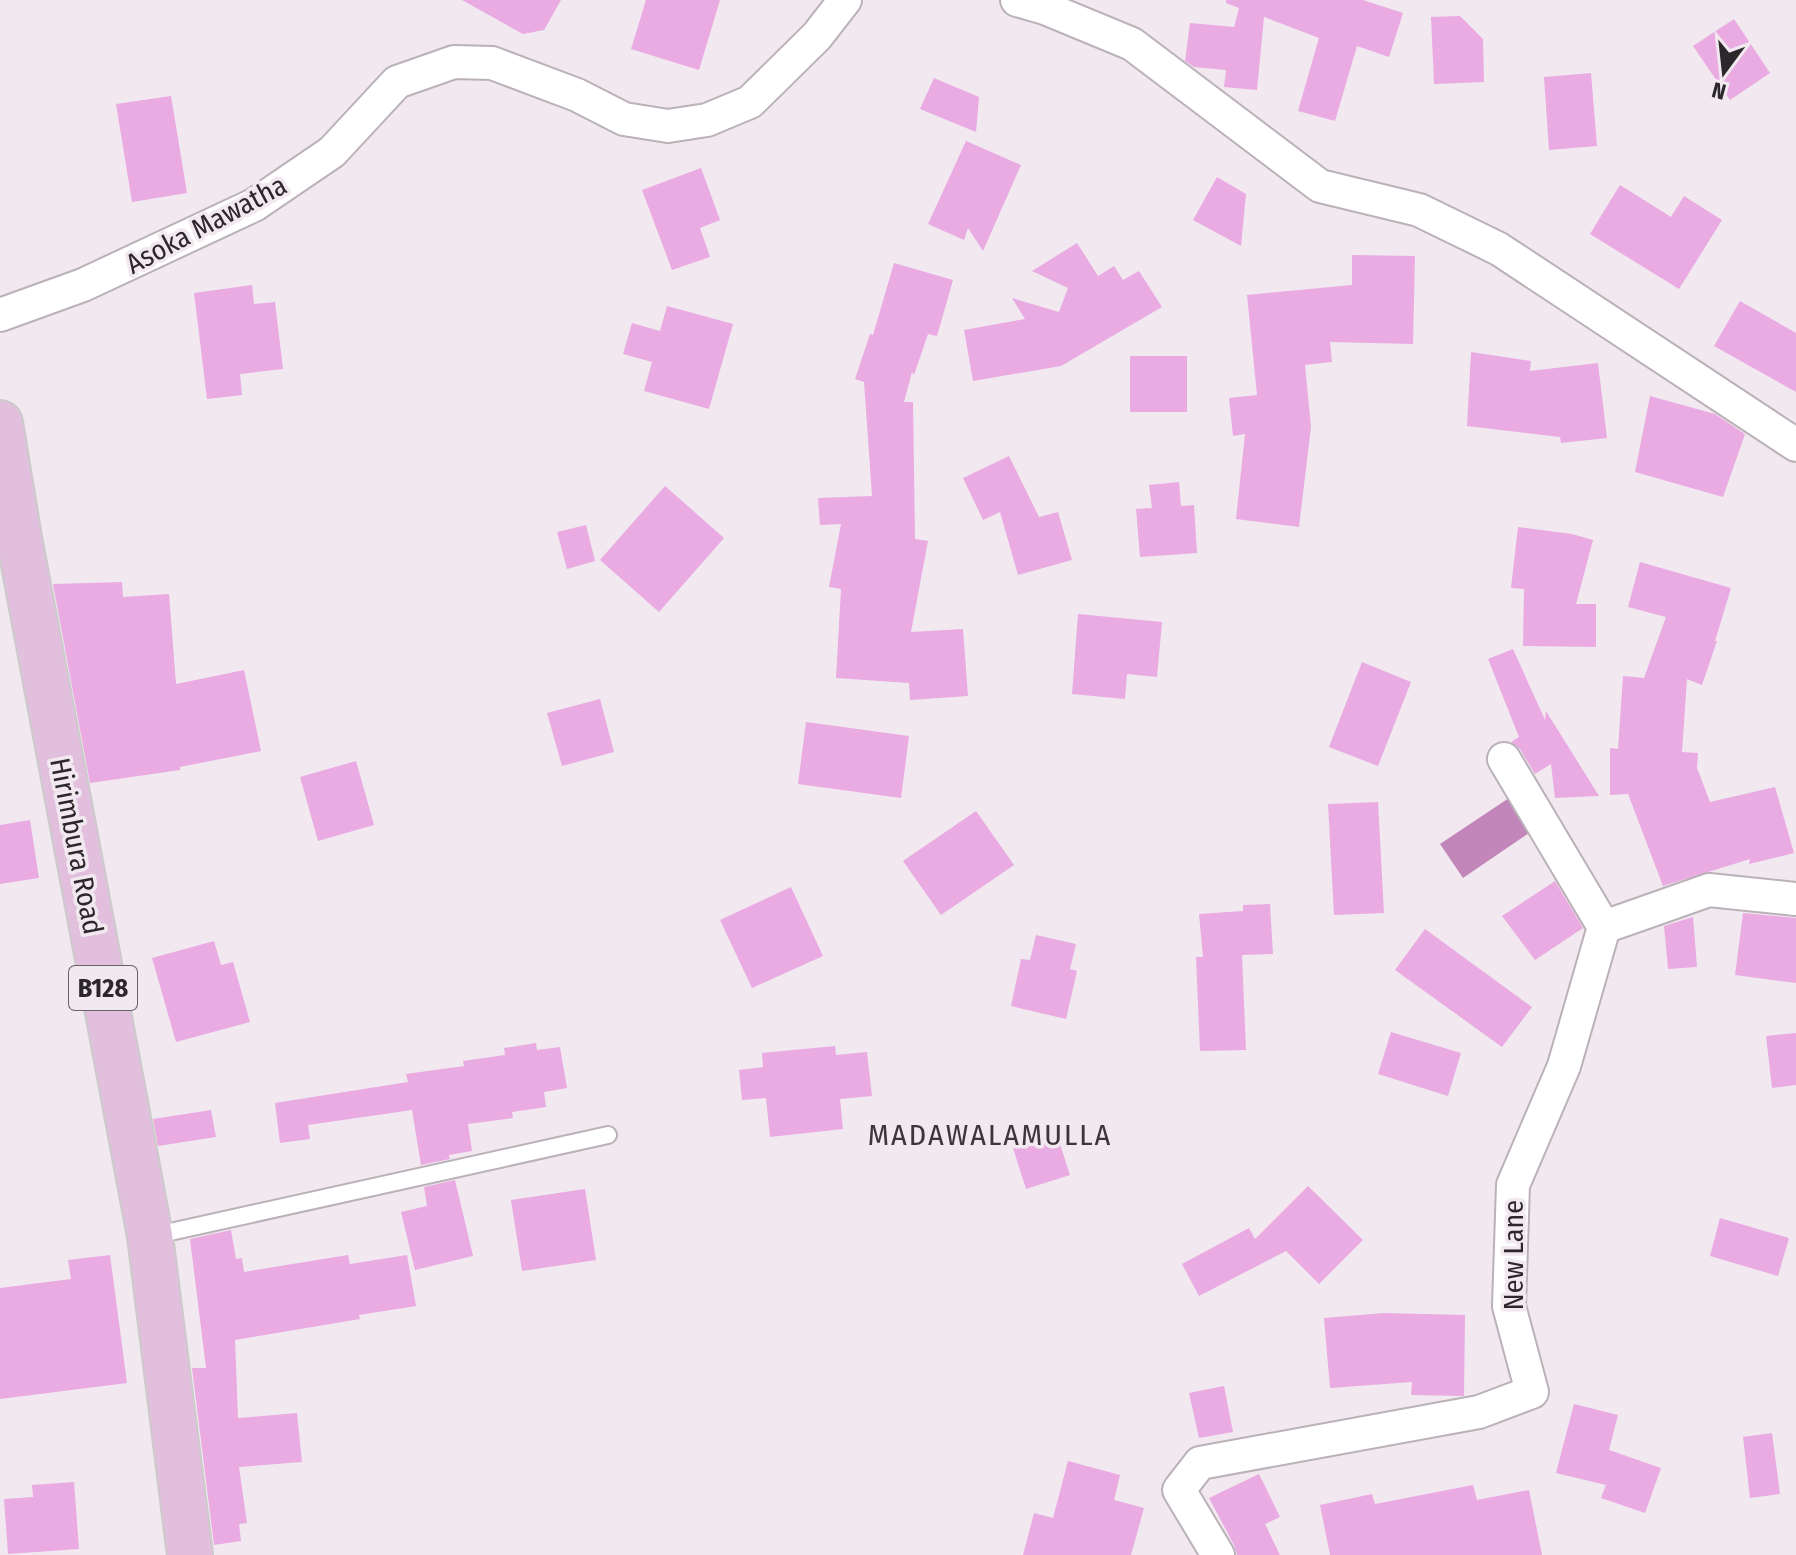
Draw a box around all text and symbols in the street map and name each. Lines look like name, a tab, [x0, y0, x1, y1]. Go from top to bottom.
north arrow	[1684, 32, 1764, 112]
text: N	[1709, 76, 1729, 106]
street label: Asoka Mawatha	[120, 168, 292, 281]
street label: Hirimbura Road	[43, 755, 110, 937]
road number: B128	[69, 966, 137, 1010]
district label: MADAWALAMULLA	[868, 1117, 1112, 1153]
street label: New Lane	[1497, 1200, 1530, 1310]

